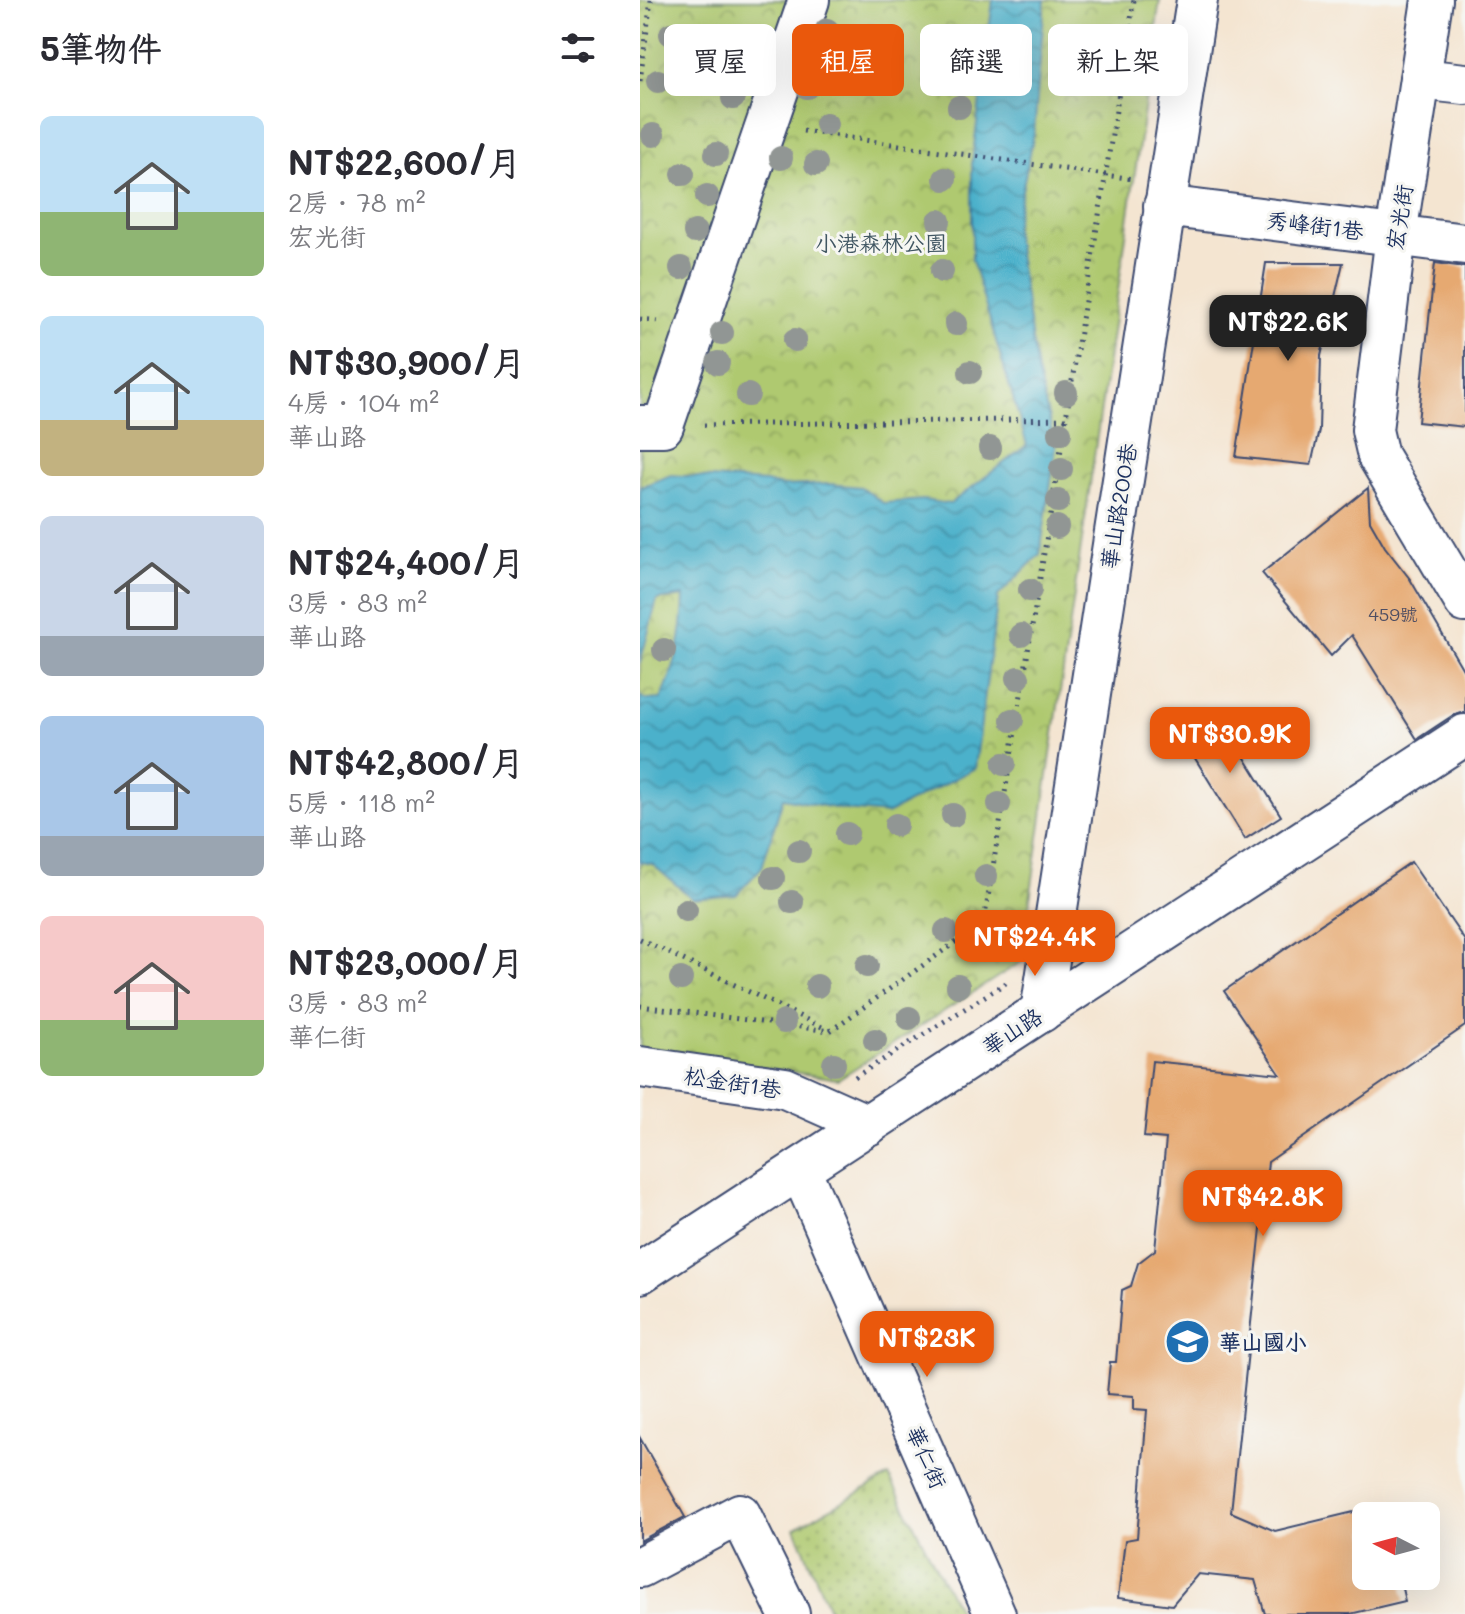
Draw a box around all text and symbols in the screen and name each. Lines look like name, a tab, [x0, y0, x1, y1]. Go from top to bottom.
chip: 買屋	[664, 24, 776, 96]
chip: 租屋	[792, 24, 904, 96]
chip: 篩選	[920, 24, 1032, 96]
chip: 新上架	[1048, 24, 1188, 96]
text: 5筆物件	[40, 25, 162, 70]
icon: filters	[556, 26, 600, 70]
text: NT$22,600/月	[288, 139, 522, 184]
icon: home	[104, 148, 200, 244]
street label: 宏光街	[1380, 182, 1418, 252]
text: 2房 · 78 m²	[288, 185, 426, 219]
street label: 秀峰街1巷	[1265, 205, 1365, 245]
text: 宏光街	[288, 219, 366, 253]
park label: 小港森林公園	[815, 228, 947, 257]
pin: NT$22.6K	[1205, 295, 1371, 363]
text: NT$22.6K	[1227, 304, 1349, 338]
text: NT$30,900/月	[288, 339, 526, 384]
icon: home	[104, 348, 200, 444]
text: 4房 · 104 m²	[288, 385, 439, 419]
text: 華山路	[288, 419, 366, 453]
street label: 華山路200巷	[1094, 441, 1142, 571]
text: NT$24,400/月	[288, 539, 525, 584]
icon: home	[104, 548, 200, 644]
text: 3房 · 83 m²	[288, 585, 427, 619]
house number: 459號	[1368, 602, 1418, 626]
text: 華山路	[288, 619, 366, 653]
pin: NT$30.9K	[1147, 707, 1313, 775]
text: NT$30.9K	[1168, 716, 1292, 750]
text: NT$42,800/月	[288, 739, 525, 784]
icon: home	[104, 748, 200, 844]
text: 5房 · 118 m²	[288, 785, 435, 819]
text: 華山路	[288, 819, 366, 853]
pin: NT$24.4K	[952, 910, 1118, 978]
text: NT$24.4K	[973, 919, 1097, 953]
text: NT$23,000/月	[288, 939, 524, 984]
icon: home	[104, 948, 200, 1044]
text: 3房 · 83 m²	[288, 985, 427, 1019]
street label: 華山路	[976, 1001, 1048, 1061]
text: 華仁街	[288, 1019, 366, 1053]
street label: 松金街1巷	[682, 1060, 784, 1104]
pin: NT$42.8K	[1180, 1170, 1346, 1238]
text: NT$42.8K	[1201, 1179, 1325, 1213]
pin: NT$23K	[862, 1311, 992, 1379]
school or university icon: 華山國小	[1164, 1317, 1212, 1365]
text: NT$23K	[878, 1320, 976, 1354]
place label: 華山國小	[1219, 1327, 1307, 1356]
street label: 華仁街	[900, 1421, 954, 1493]
north arrow	[1352, 1502, 1440, 1590]
map controls	[1352, 1502, 1440, 1590]

